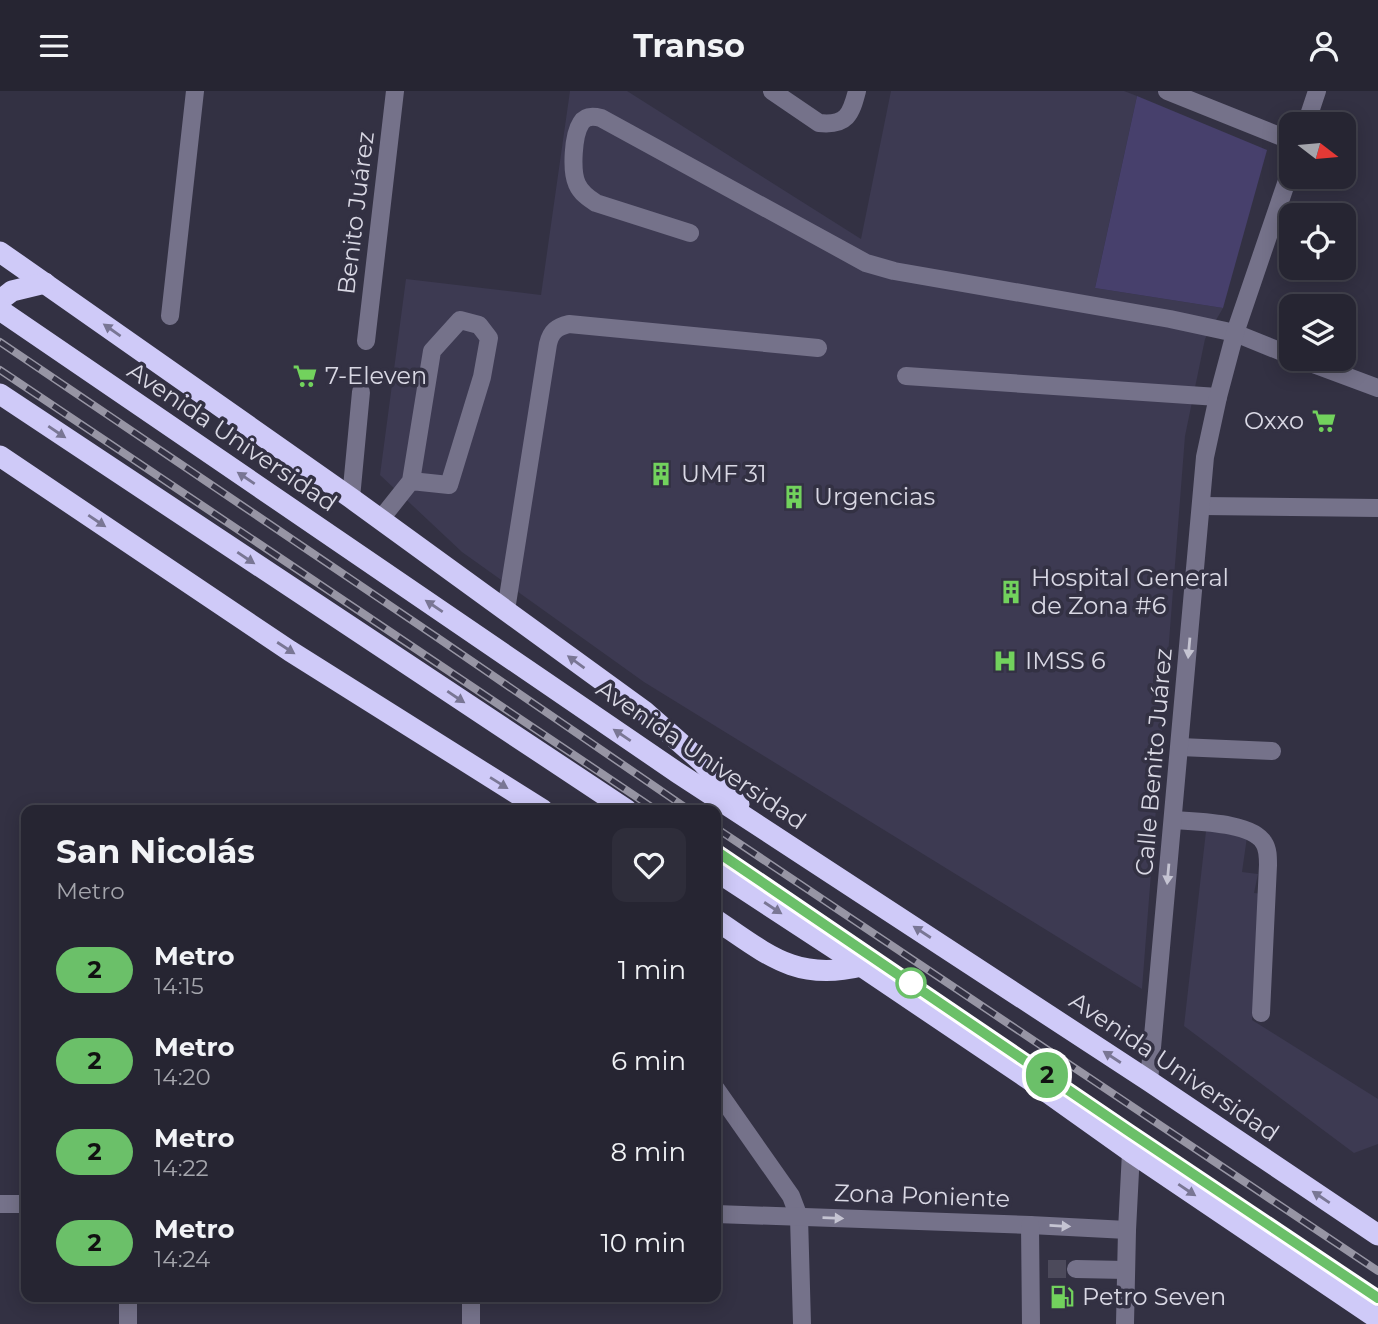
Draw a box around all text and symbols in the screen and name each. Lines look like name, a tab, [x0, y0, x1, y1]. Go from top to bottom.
text: Transo	[633, 26, 745, 65]
icon: menu	[35, 27, 73, 65]
icon: person	[1305, 27, 1343, 65]
north arrow	[1279, 112, 1356, 189]
map controls	[1279, 112, 1356, 371]
street label: Benito Juárez	[331, 130, 380, 296]
button: locate	[1279, 203, 1356, 280]
button: layers	[1279, 294, 1356, 371]
one-way arrow	[103, 323, 121, 337]
street label: Avenida Universidad	[122, 356, 343, 518]
place label: 7-Eleven	[325, 361, 427, 390]
supermarket icon: 7-Eleven	[291, 362, 319, 390]
place label: Oxxo	[1244, 406, 1304, 435]
supermarket icon: Oxxo	[1310, 407, 1338, 435]
one-way arrow	[48, 425, 66, 439]
place label: UMF 31	[681, 459, 767, 488]
building icon: UMF 31	[647, 460, 675, 488]
one-way arrow	[237, 471, 255, 485]
place label: Urgencias	[814, 482, 935, 511]
building icon: Urgencias	[780, 483, 808, 511]
one-way arrow	[88, 514, 106, 528]
one-way arrow	[237, 551, 256, 564]
place label: Hospital General de Zona #6	[1031, 563, 1229, 620]
building icon: Hospital General de Zona #6	[997, 578, 1025, 606]
one-way arrow	[425, 599, 443, 613]
one-way arrow	[1183, 637, 1194, 659]
one-way arrow	[276, 642, 296, 655]
place label: IMSS 6	[1025, 646, 1106, 675]
hospital icon: IMSS 6	[991, 647, 1019, 675]
street label: Calle Benito Juárez	[1129, 647, 1178, 877]
one-way arrow	[567, 655, 585, 669]
street label: Avenida Universidad	[591, 674, 812, 836]
one-way arrow	[447, 690, 466, 703]
one-way arrow	[612, 728, 632, 741]
one-way arrow	[489, 776, 509, 789]
button: heart	[612, 828, 686, 902]
text: San Nicolás	[56, 831, 255, 871]
one-way arrow	[1162, 863, 1173, 885]
text: Metro	[56, 877, 125, 905]
one-way arrow	[763, 902, 782, 915]
one-way arrow	[912, 926, 931, 939]
text: Metro	[154, 940, 235, 972]
text: 1 min	[618, 954, 686, 986]
text: 2	[87, 955, 102, 984]
unlabelled marker	[896, 968, 926, 998]
text: 14:15	[154, 972, 204, 1000]
street label: Avenida Universidad	[1064, 986, 1285, 1148]
text: Metro	[154, 1031, 235, 1063]
text: 6 min	[611, 1045, 686, 1077]
text: 2	[87, 1046, 102, 1075]
one-way arrow	[1102, 1050, 1122, 1063]
line badge: 2	[1024, 1052, 1070, 1098]
text: 2	[1040, 1060, 1054, 1089]
text: 14:20	[154, 1063, 211, 1091]
text: Metro	[154, 1122, 235, 1154]
text: 8 min	[610, 1136, 686, 1168]
text: 2	[87, 1137, 102, 1166]
text: 14:22	[154, 1154, 209, 1182]
street label: Zona Poniente	[833, 1178, 1011, 1213]
one-way arrow	[1178, 1183, 1196, 1197]
one-way arrow	[1312, 1191, 1331, 1204]
one-way arrow	[822, 1212, 844, 1223]
text: Metro	[154, 1213, 235, 1245]
one-way arrow	[1050, 1221, 1072, 1232]
text: 10 min	[600, 1227, 686, 1259]
text: 2	[87, 1228, 102, 1257]
text: 14:24	[154, 1245, 210, 1273]
place label: Petro Seven	[1082, 1282, 1226, 1311]
fuel station icon: Petro Seven	[1048, 1283, 1076, 1311]

